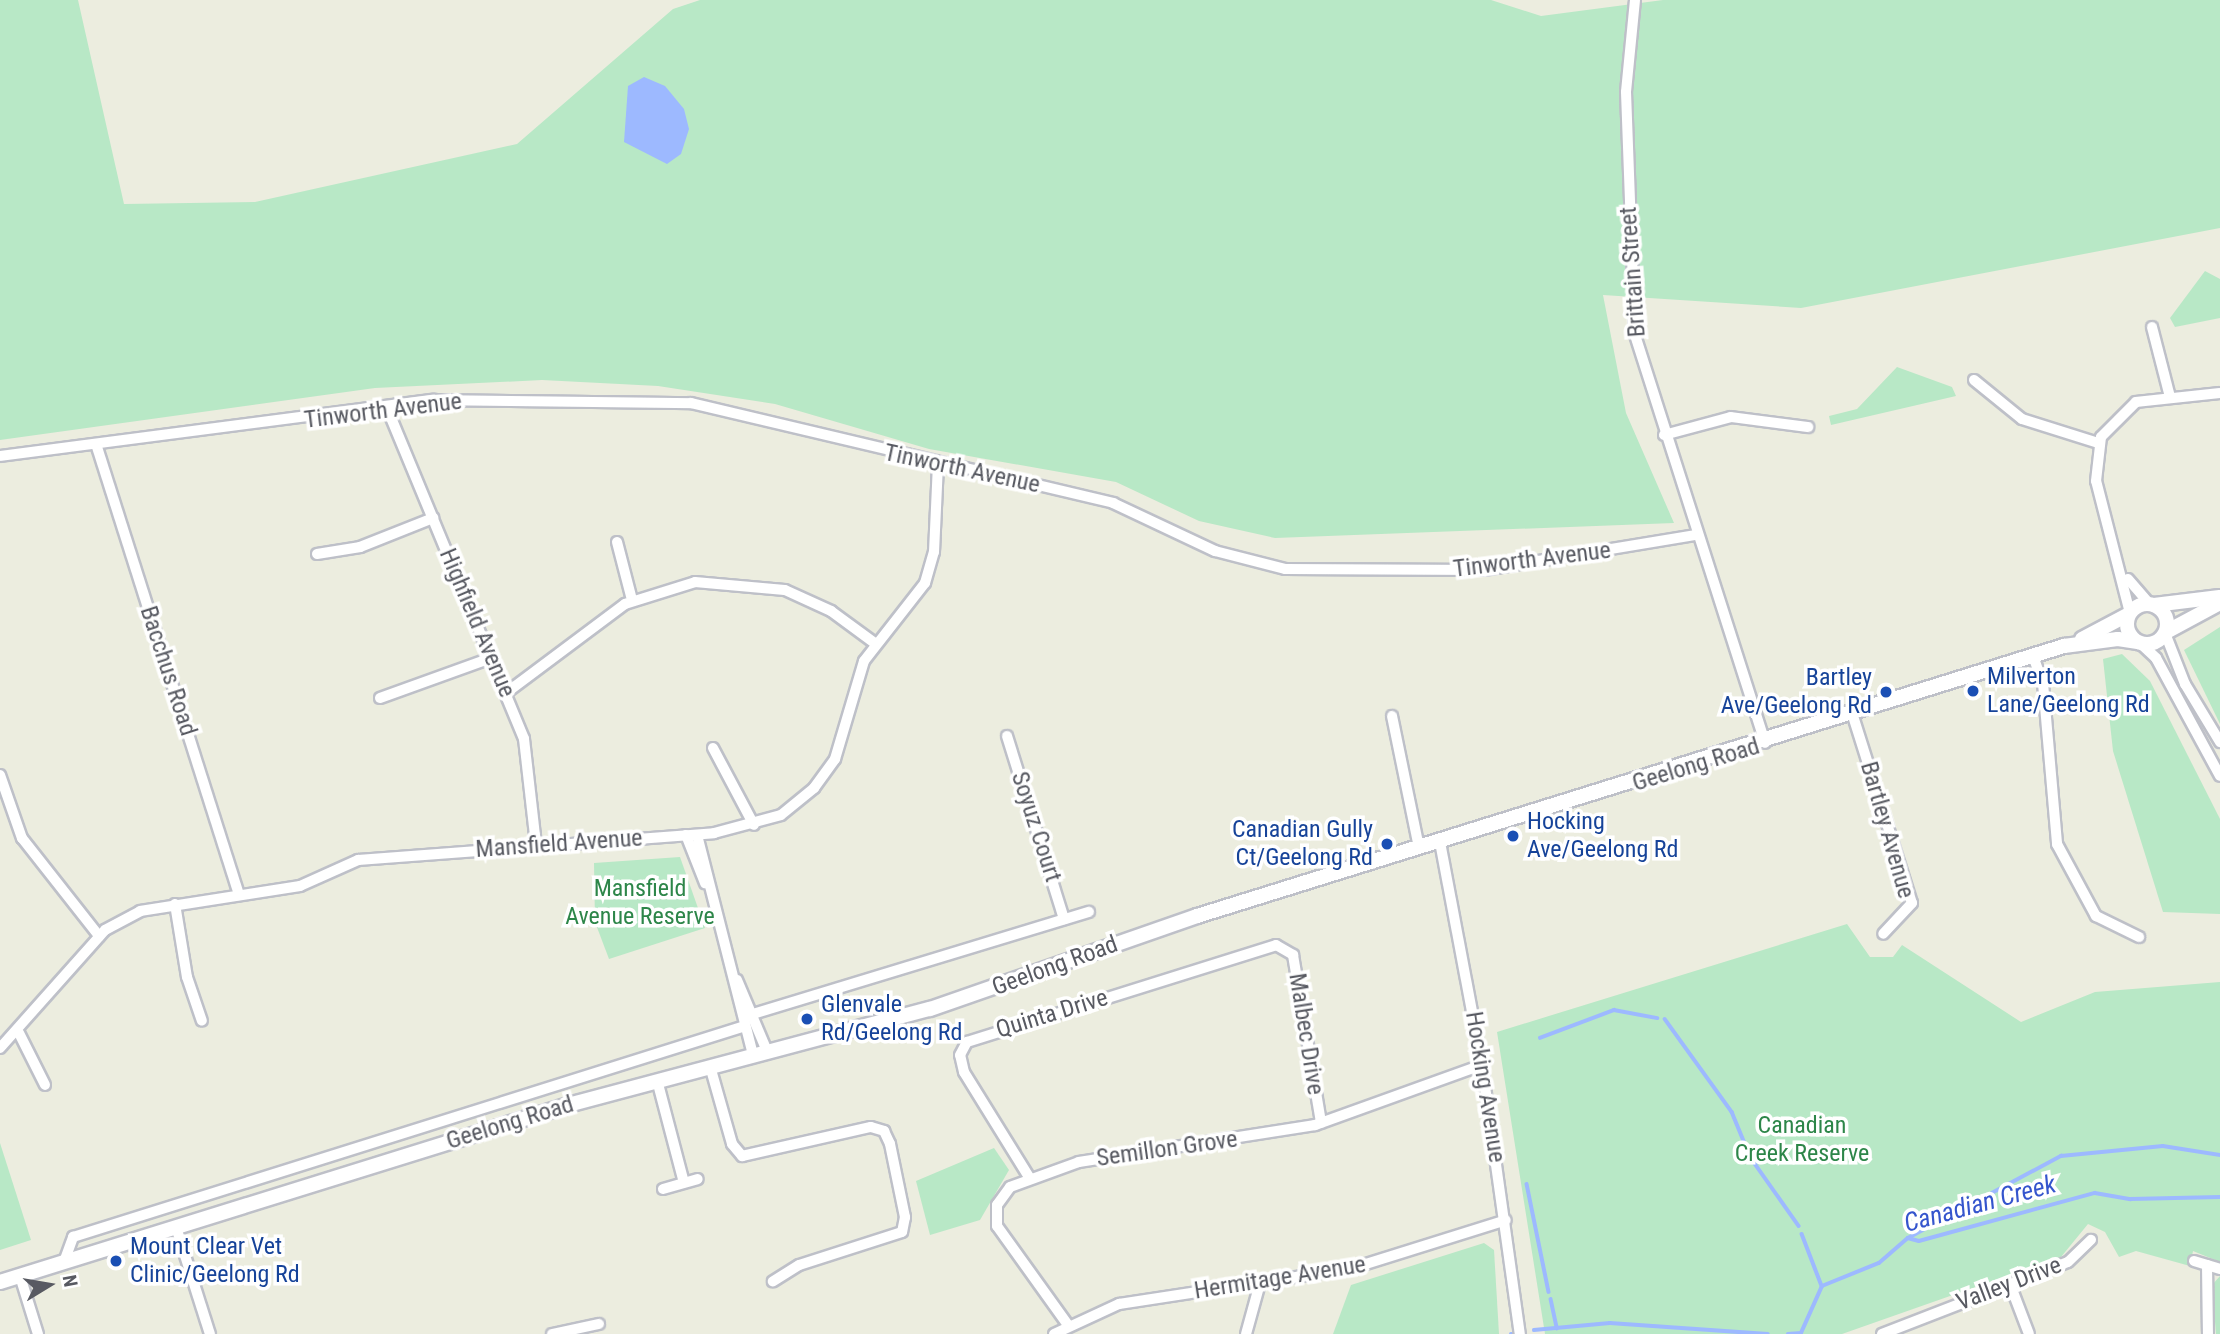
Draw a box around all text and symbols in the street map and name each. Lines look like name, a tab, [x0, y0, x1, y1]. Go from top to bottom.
street label: Brittain Street	[1614, 206, 1652, 338]
street label: Tinworth Avenue	[303, 387, 463, 435]
street label: Tinworth Avenue	[882, 438, 1042, 500]
street label: Tinworth Avenue	[1452, 536, 1612, 584]
street label: Highfield Avenue	[433, 544, 521, 702]
street label: Bacchus Road	[134, 603, 202, 739]
place label: Milverton Lane/Geelong Rd	[1987, 663, 2150, 719]
place label: Bartley Ave/Geelong Rd	[1721, 664, 1872, 720]
marker: Milverton Lane/Geelong Rd	[1965, 683, 1981, 699]
marker: Bartley Ave/Geelong Rd	[1878, 684, 1894, 700]
street label: Geelong Road	[1629, 732, 1763, 798]
street label: Bartley Avenue	[1854, 758, 1920, 902]
street label: Soyuz Court	[1005, 768, 1067, 886]
place label: Hocking Ave/Geelong Rd	[1527, 808, 1678, 864]
place label: Canadian Gully Ct/Geelong Rd	[1232, 816, 1373, 872]
street label: Mansfield Avenue	[475, 824, 643, 864]
marker: Hocking Ave/Geelong Rd	[1505, 828, 1521, 844]
marker: Canadian Gully Ct/Geelong Rd	[1379, 836, 1395, 852]
park label: Mansfield Avenue Reserve	[565, 875, 715, 931]
street label: Geelong Road	[988, 930, 1122, 1002]
street label: Malbec Drive	[1282, 971, 1330, 1097]
street label: Quinta Drive	[993, 983, 1111, 1045]
place label: Glenvale Rd/Geelong Rd	[821, 991, 962, 1047]
street label: Hocking Avenue	[1459, 1009, 1511, 1165]
marker: Glenvale Rd/Geelong Rd	[799, 1011, 815, 1027]
street label: Geelong Road	[443, 1090, 577, 1156]
park label: Canadian Creek Reserve	[1735, 1112, 1869, 1168]
street label: Semillon Grove	[1095, 1125, 1239, 1173]
water label: Canadian Creek	[1901, 1169, 2059, 1239]
place label: Mount Clear Vet Clinic/Geelong Rd	[130, 1233, 300, 1289]
north arrow	[14, 1250, 84, 1320]
street label: Hermitage Avenue	[1192, 1250, 1368, 1306]
street label: Valley Drive	[1953, 1251, 2065, 1317]
marker: Mount Clear Vet Clinic/Geelong Rd	[108, 1253, 124, 1269]
text: N	[58, 1273, 83, 1289]

